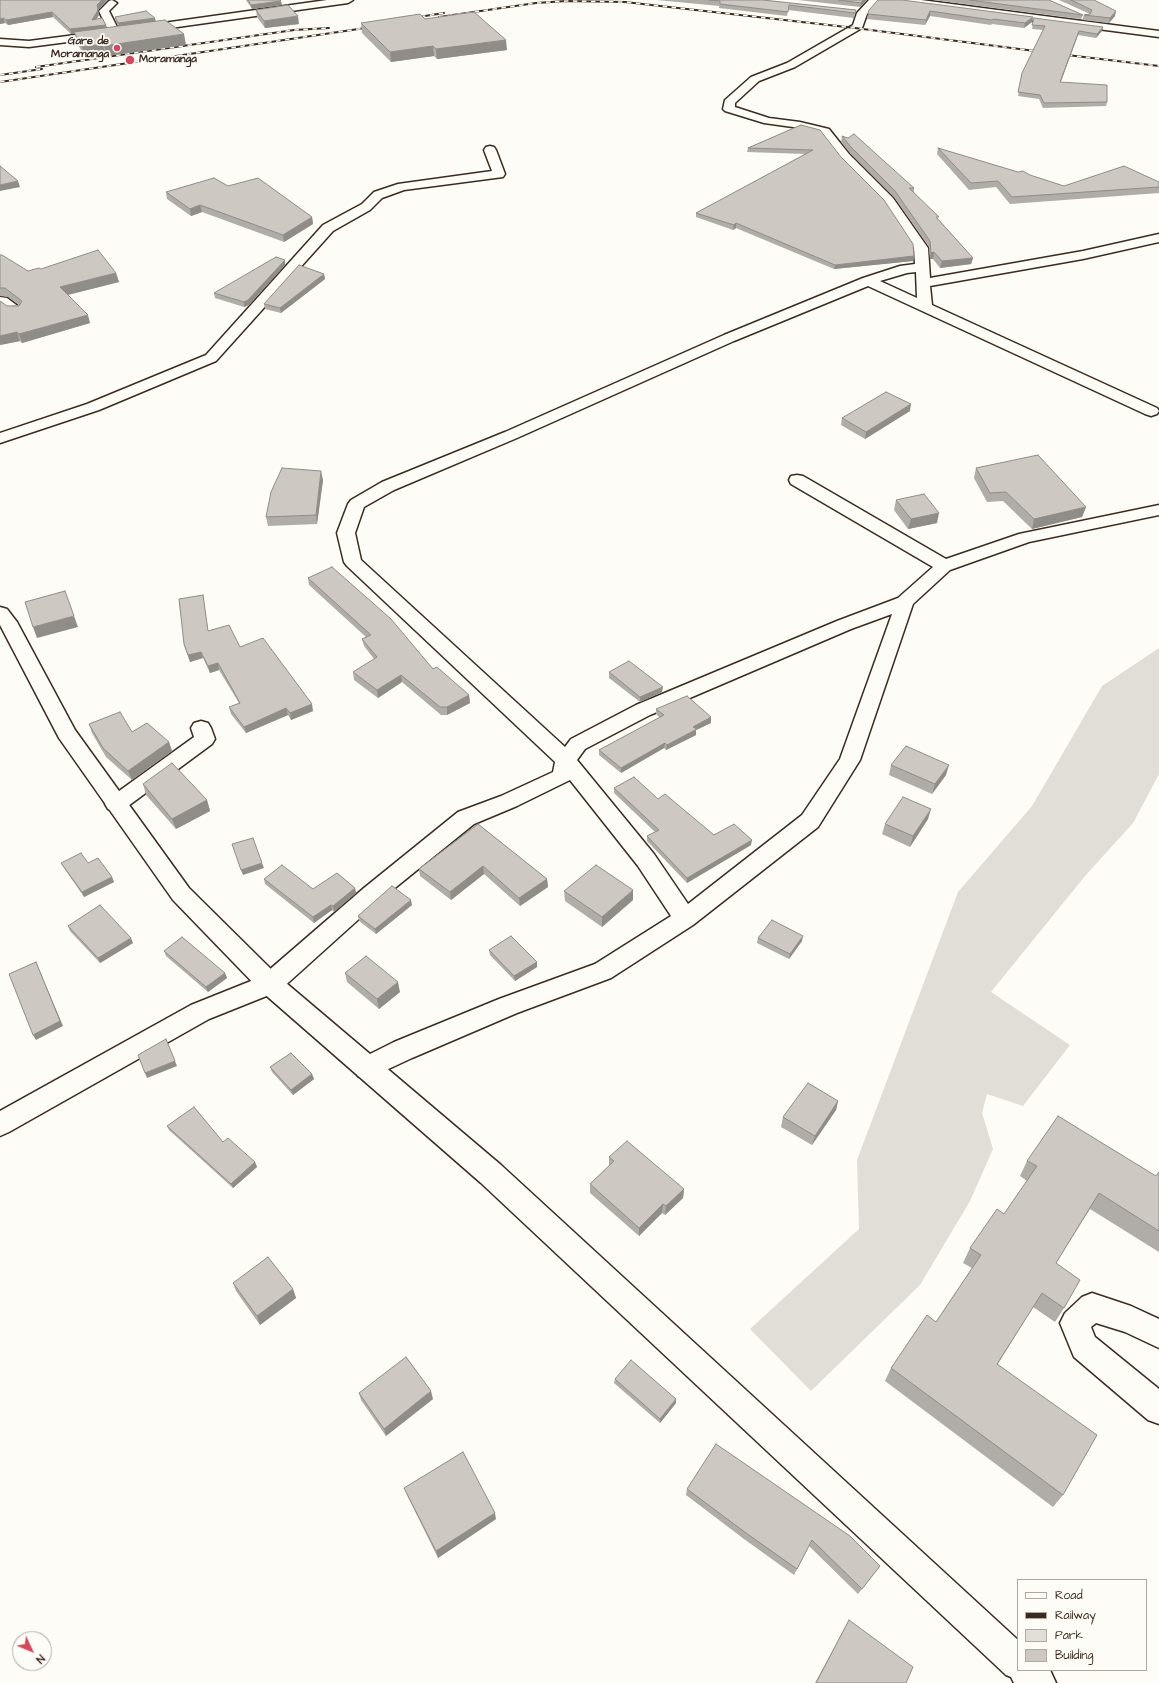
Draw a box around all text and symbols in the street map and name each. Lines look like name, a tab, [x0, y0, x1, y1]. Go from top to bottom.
place label: Gare de Moramanga	[51, 35, 109, 61]
marker: Gare de Moramanga	[112, 43, 122, 53]
place label: Moramanga	[139, 53, 197, 67]
marker: Moramanga	[124, 54, 136, 66]
legend	[1017, 1579, 1147, 1671]
text: Road	[1055, 1587, 1083, 1604]
text: Railway	[1055, 1607, 1096, 1624]
text: Park	[1055, 1627, 1083, 1644]
north arrow	[12, 1631, 52, 1671]
text: Building	[1055, 1647, 1093, 1664]
text: N	[32, 1651, 48, 1667]

